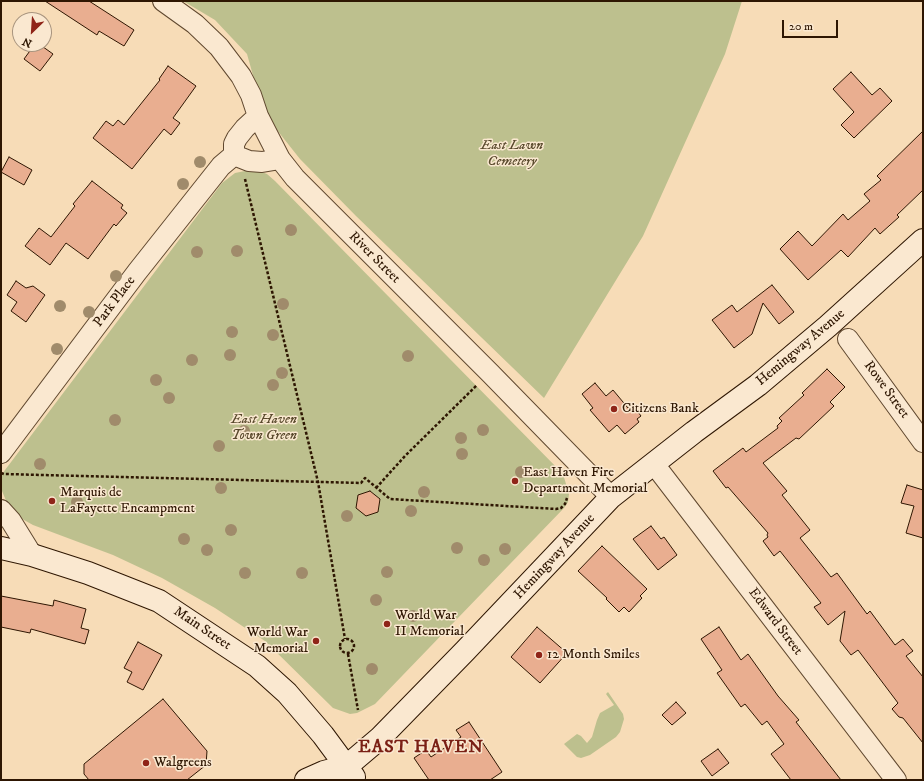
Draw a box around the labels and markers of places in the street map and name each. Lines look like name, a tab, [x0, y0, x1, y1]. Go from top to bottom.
place label: Citizens Bank	[622, 401, 699, 417]
marker: Citizens Bank	[609, 404, 619, 414]
place label: East Haven Fire Department Memorial	[523, 465, 647, 498]
marker: East Haven Fire Department Memorial	[510, 476, 520, 486]
place label: Marquis de LaFayette Encampment	[60, 485, 195, 518]
marker: Marquis de LaFayette Encampment	[47, 496, 57, 506]
place label: World War II Memorial	[395, 608, 464, 640]
marker: World War II Memorial	[382, 619, 392, 629]
place label: World War Memorial	[247, 625, 308, 658]
marker: World War Memorial	[311, 636, 321, 646]
place label: 12 Month Smiles	[547, 647, 640, 663]
marker: 12 Month Smiles	[534, 650, 544, 660]
place label: Walgreens	[154, 755, 212, 771]
marker: Walgreens	[141, 758, 151, 768]

